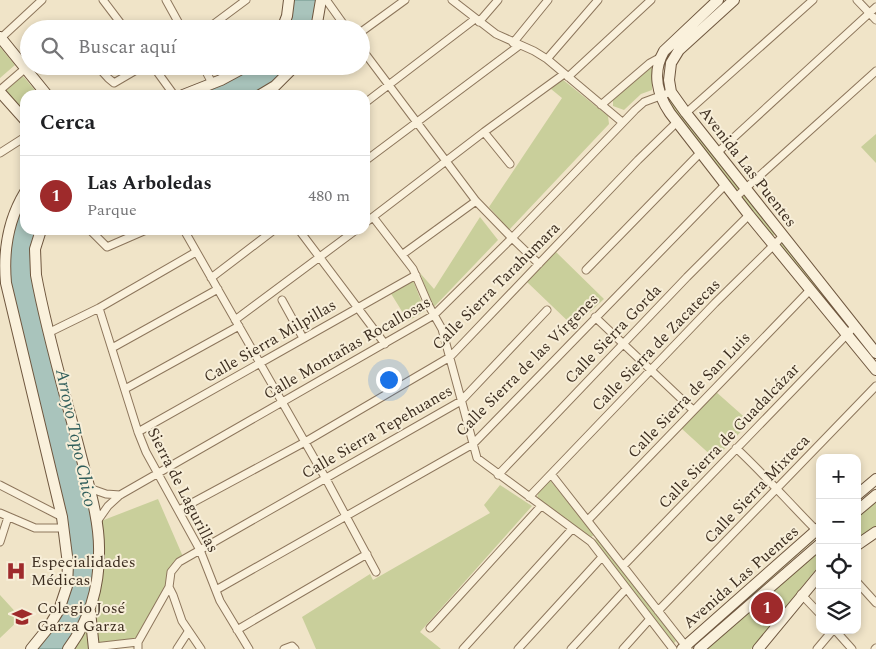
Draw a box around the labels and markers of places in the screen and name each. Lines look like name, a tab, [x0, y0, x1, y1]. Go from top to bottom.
place label: Especialidades Médicas	[31, 550, 136, 592]
hospital icon: Especialidades Médicas	[5, 560, 27, 582]
pin: 1	[751, 589, 783, 627]
place label: Colegio José Garza Garza	[37, 596, 126, 638]
school or university icon: Colegio José Garza Garza	[11, 606, 33, 628]

